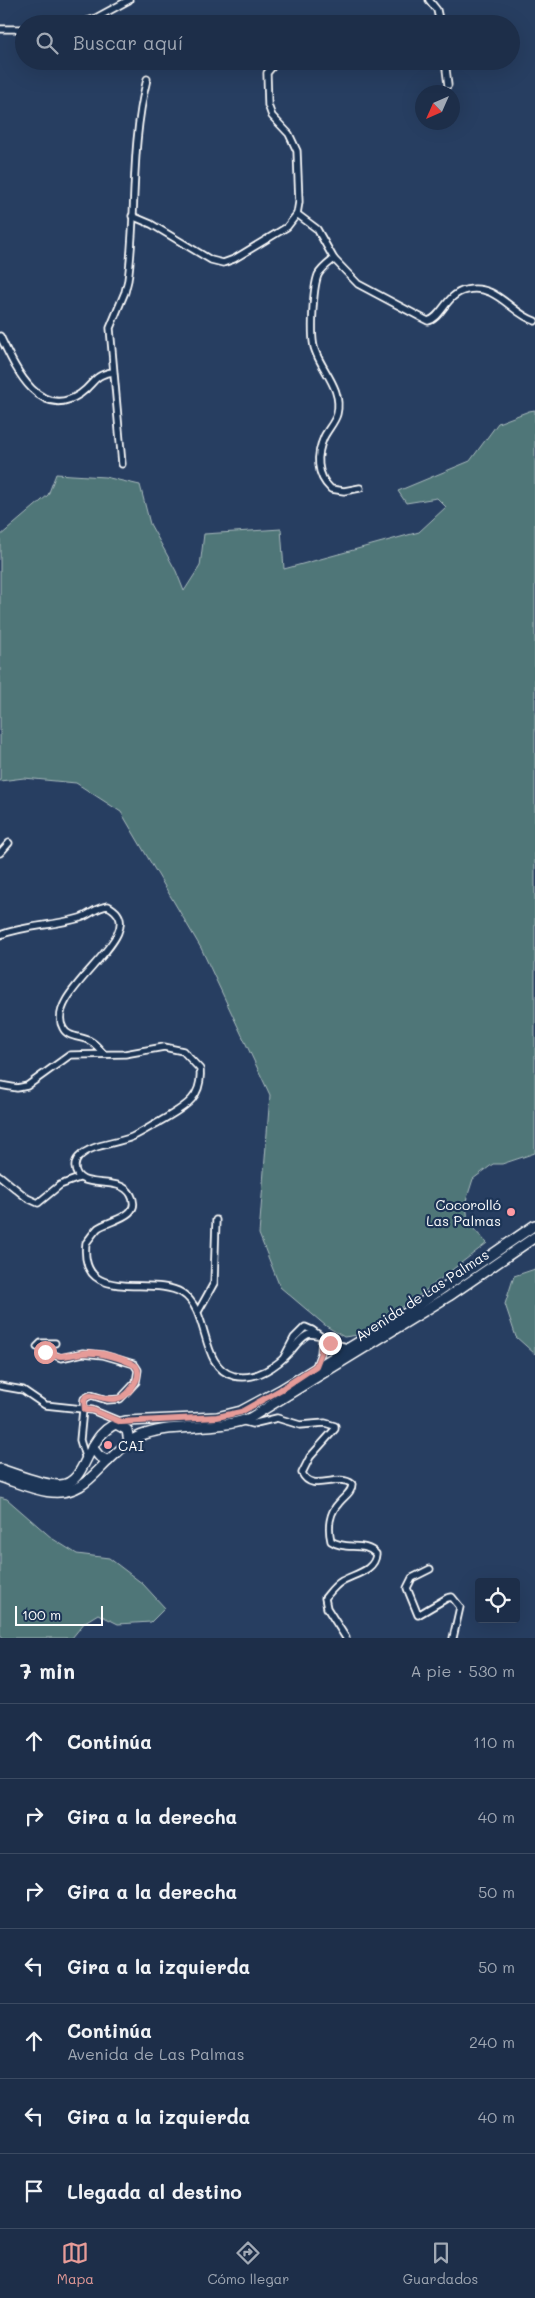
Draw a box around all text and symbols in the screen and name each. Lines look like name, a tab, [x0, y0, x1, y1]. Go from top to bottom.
search box	[15, 15, 520, 70]
icon: search	[33, 29, 61, 57]
text: Buscar aquí	[73, 30, 183, 55]
north arrow	[415, 85, 460, 130]
place label: Cocorolló Las Palmas	[426, 1195, 501, 1230]
marker: Cocorolló Las Palmas	[505, 1206, 517, 1218]
street label: Avenida de Las Palmas	[352, 1245, 492, 1345]
route end	[319, 1332, 342, 1355]
route start	[34, 1341, 57, 1364]
place label: CAI	[118, 1436, 144, 1455]
marker: CAI	[102, 1439, 114, 1451]
map controls	[475, 1578, 520, 1623]
button: locate	[475, 1578, 520, 1623]
scale bar	[15, 1603, 102, 1626]
text: 100 m	[22, 1605, 61, 1624]
text: 7 min	[20, 1657, 75, 1684]
text: A pie · 530 m	[410, 1660, 515, 1681]
icon: ahead	[20, 1727, 48, 1755]
text: Continúa	[67, 1729, 152, 1754]
text: 110 m	[473, 1731, 515, 1752]
icon: right	[20, 1802, 48, 1830]
text: Gira a la derecha	[67, 1804, 237, 1829]
text: 40 m	[478, 1806, 515, 1827]
icon: right	[20, 1877, 48, 1905]
text: Gira a la derecha	[67, 1879, 237, 1904]
text: 50 m	[478, 1881, 515, 1902]
icon: left	[20, 1952, 48, 1980]
text: Gira a la izquierda	[67, 1954, 250, 1979]
text: 50 m	[478, 1956, 515, 1977]
text: Continúa	[67, 2018, 152, 2043]
icon: ahead	[20, 2027, 48, 2055]
text: 240 m	[469, 2031, 515, 2052]
text: Avenida de Las Palmas	[67, 2043, 245, 2064]
icon: left	[20, 2102, 48, 2130]
text: Gira a la izquierda	[67, 2104, 250, 2129]
text: 40 m	[478, 2106, 515, 2127]
icon: arrive	[20, 2177, 48, 2205]
text: Llegada al destino	[67, 2179, 242, 2204]
tab: Mapa	[57, 2239, 94, 2288]
tab: Cómo llegar	[208, 2239, 289, 2288]
tab: Guardados	[403, 2239, 478, 2288]

